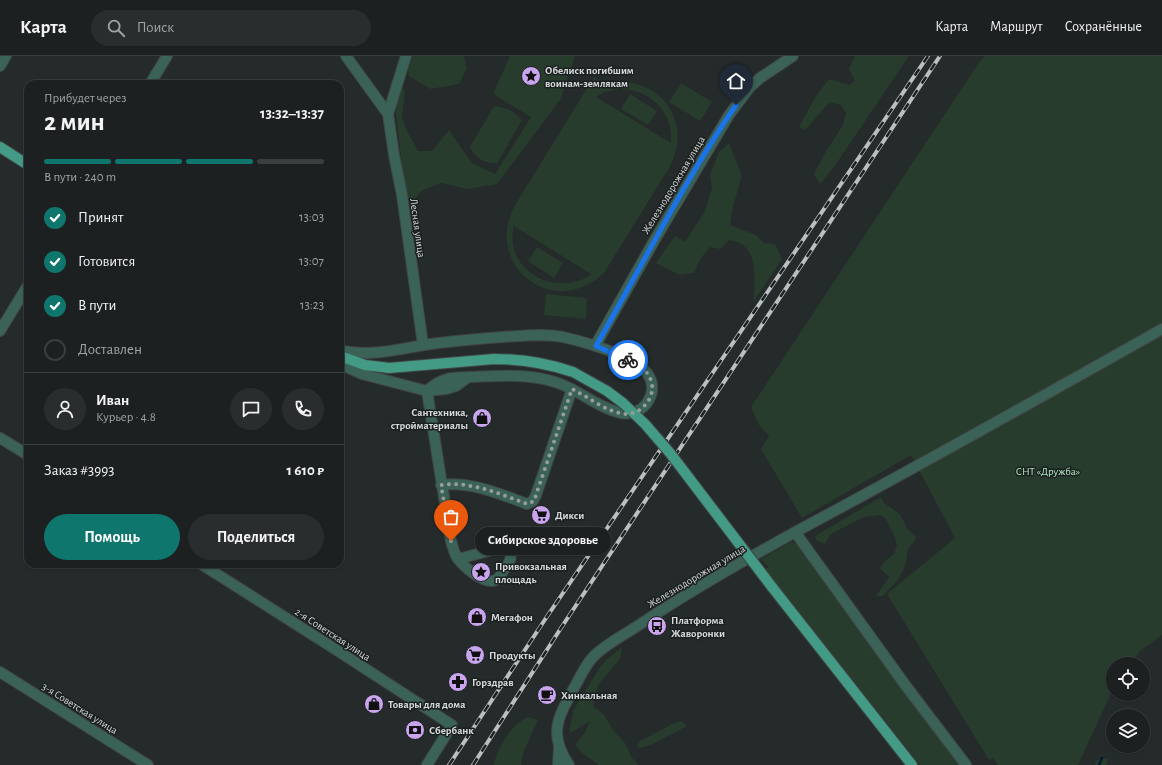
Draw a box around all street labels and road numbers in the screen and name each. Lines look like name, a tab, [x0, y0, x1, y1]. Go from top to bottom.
street label: Железнодорожная улица	[640, 134, 707, 236]
street label: Лесная улица	[408, 198, 427, 258]
street label: Железнодорожная улица	[645, 543, 747, 610]
street label: 2-я Советская улица	[293, 606, 372, 663]
street label: 3-я Советская улица	[40, 681, 120, 736]

